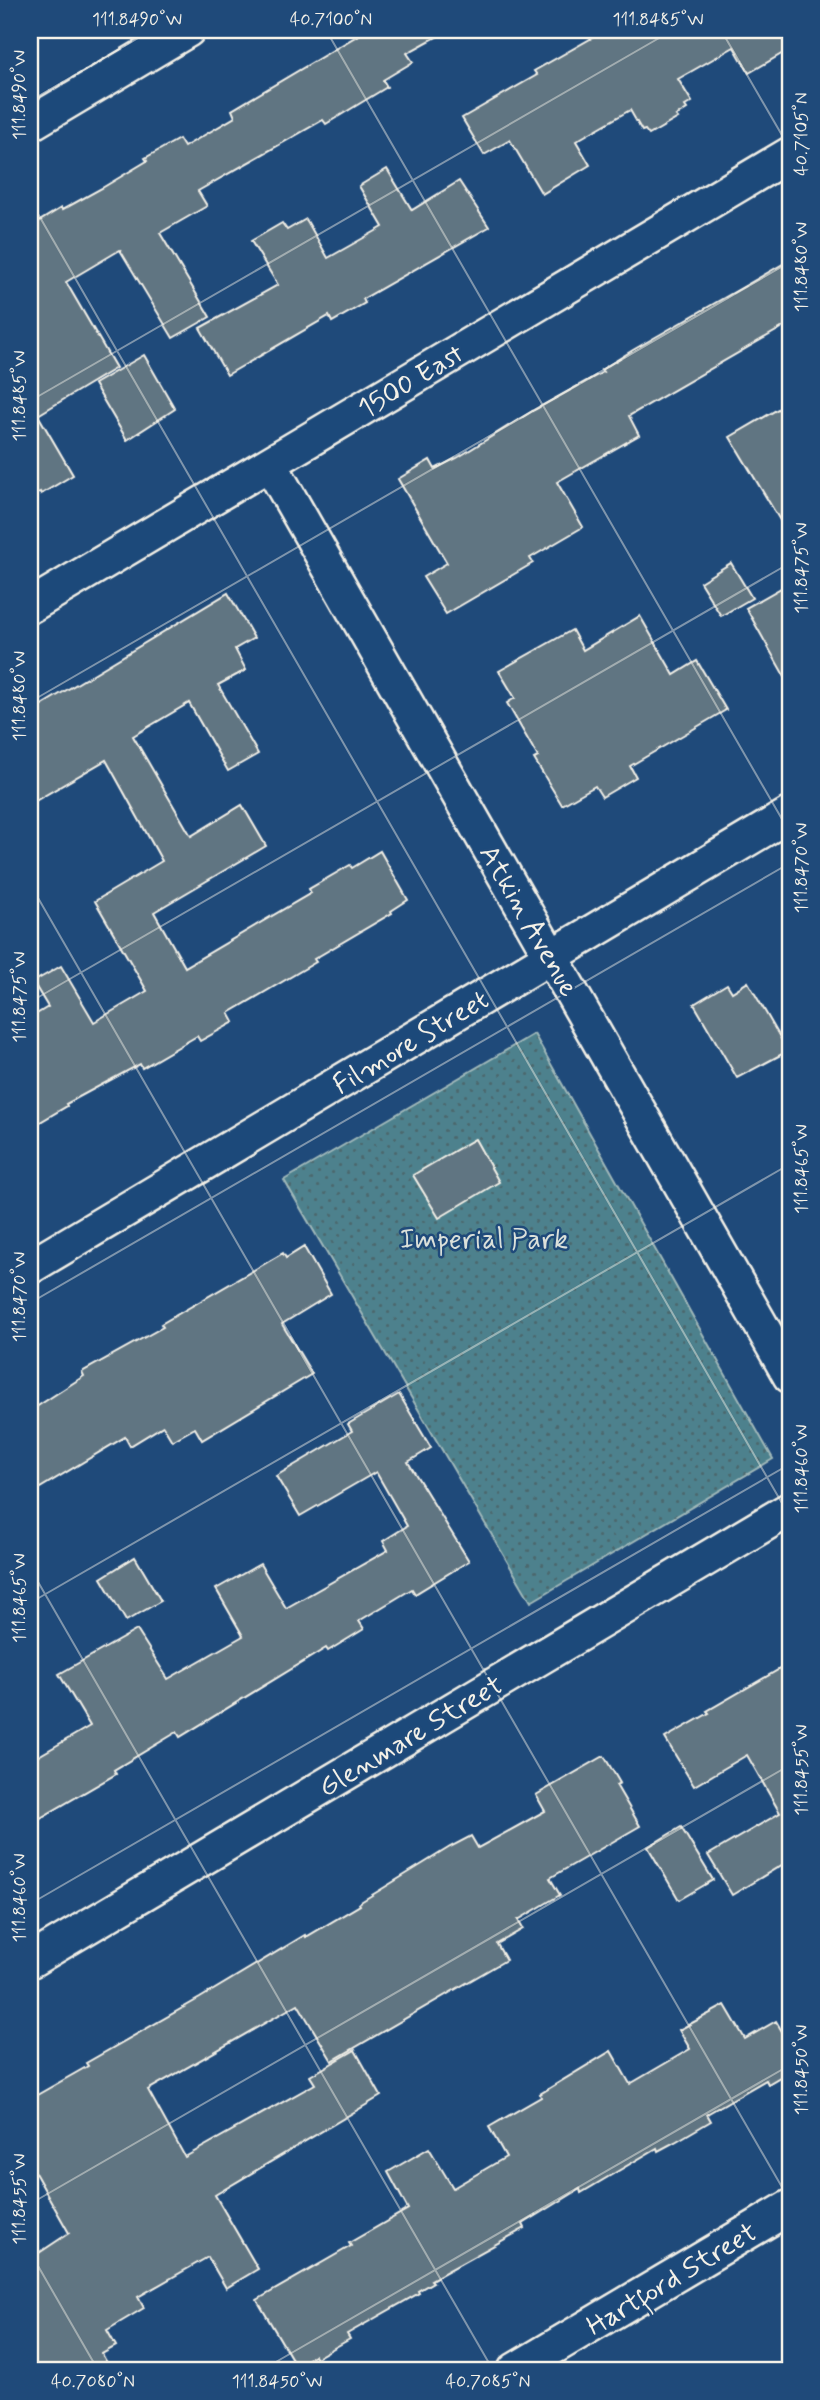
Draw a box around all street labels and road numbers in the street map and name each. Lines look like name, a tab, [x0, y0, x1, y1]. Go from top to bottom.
street label: 1500 East	[352, 336, 471, 428]
street label: Atkin Avenue	[469, 839, 586, 1004]
street label: Filmore Street	[326, 982, 496, 1104]
street label: Glenmare Street	[312, 1667, 510, 1807]
street label: Hartford Street	[580, 2215, 765, 2347]

